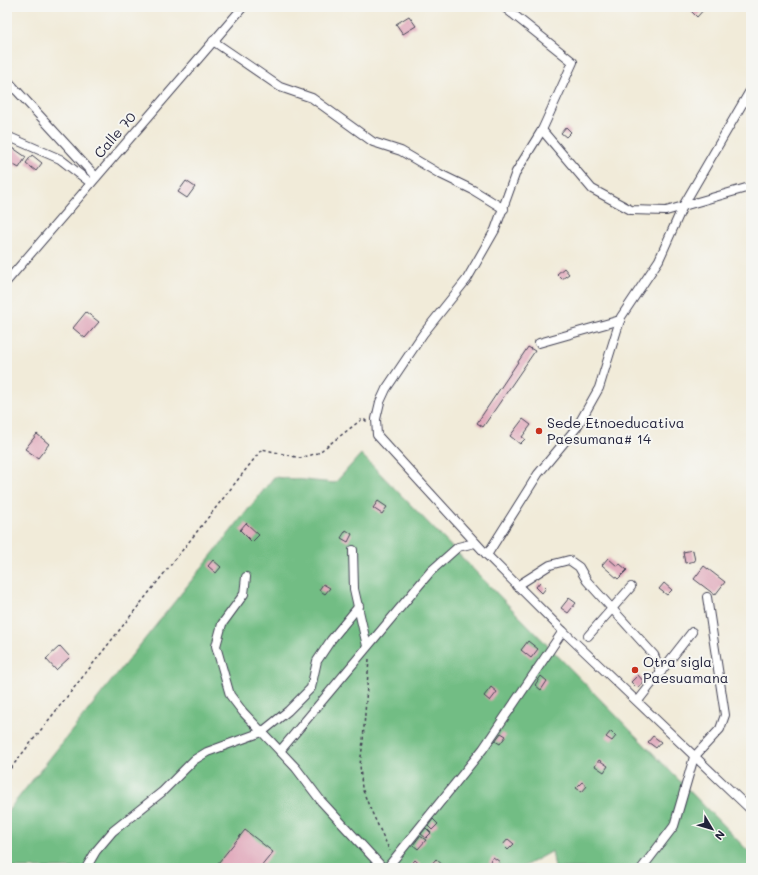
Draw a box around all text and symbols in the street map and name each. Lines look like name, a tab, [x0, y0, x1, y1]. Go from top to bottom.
street label: Calle 70	[89, 107, 140, 162]
place label: Sede Etnoeducativa Paesumana# 14	[547, 413, 685, 448]
marker: Sede Etnoeducativa Paesumana# 14	[534, 426, 544, 436]
place label: Otra sigla Paesuamana	[643, 652, 728, 687]
marker: Otra sigla Paesuamana	[630, 665, 640, 675]
north arrow	[692, 809, 732, 849]
text: N	[712, 828, 729, 843]

